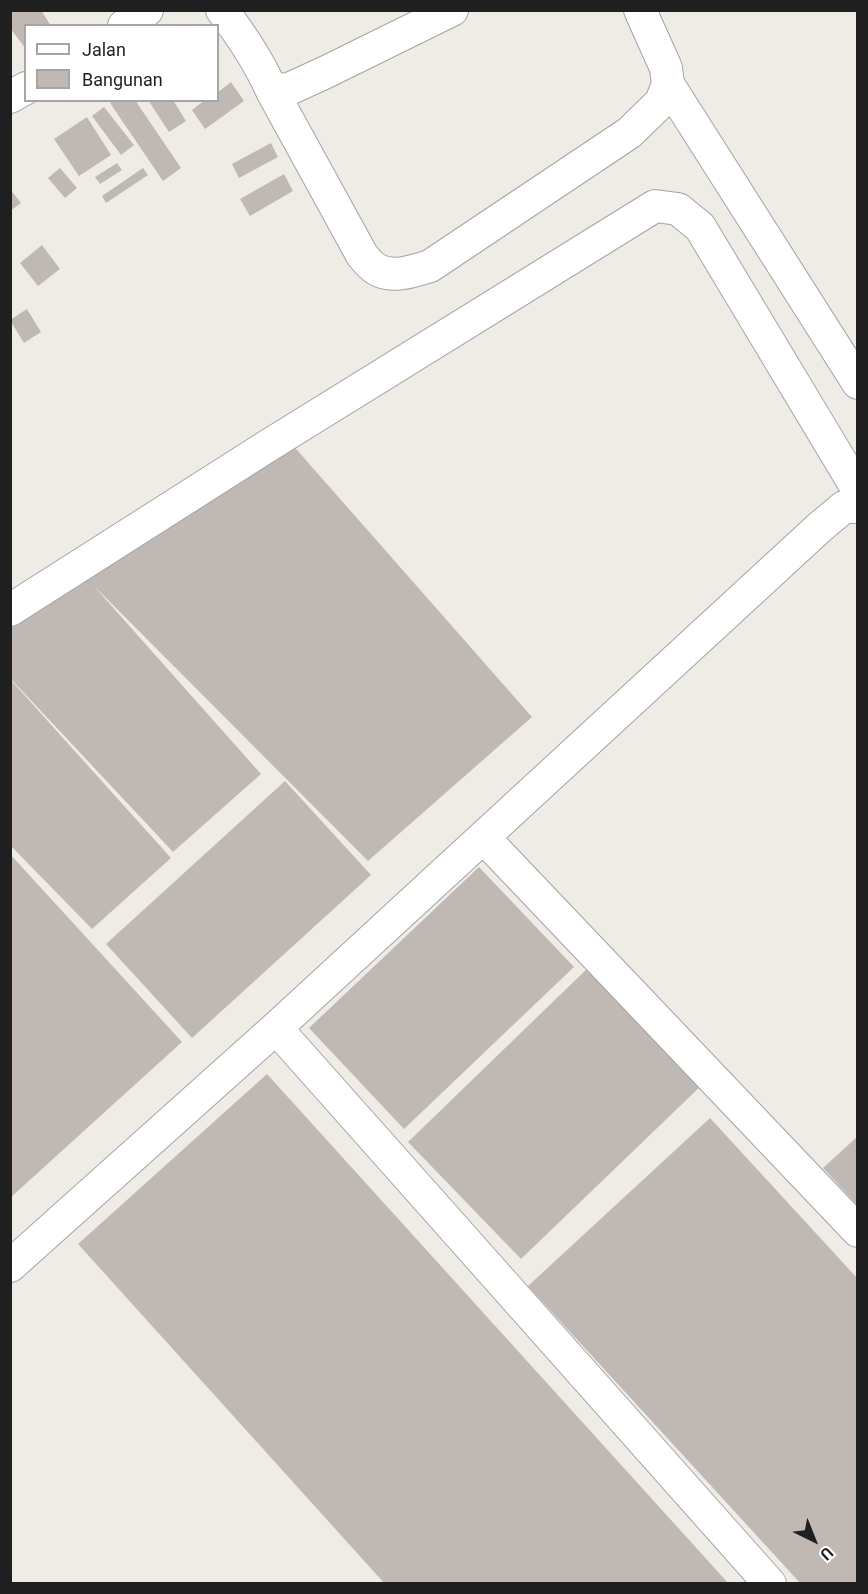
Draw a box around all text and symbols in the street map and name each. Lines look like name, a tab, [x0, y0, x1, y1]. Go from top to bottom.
legend	[24, 24, 219, 102]
text: Jalan	[82, 39, 126, 60]
text: Bangunan	[82, 69, 163, 90]
north arrow	[784, 1510, 844, 1570]
text: U	[816, 1543, 837, 1564]

